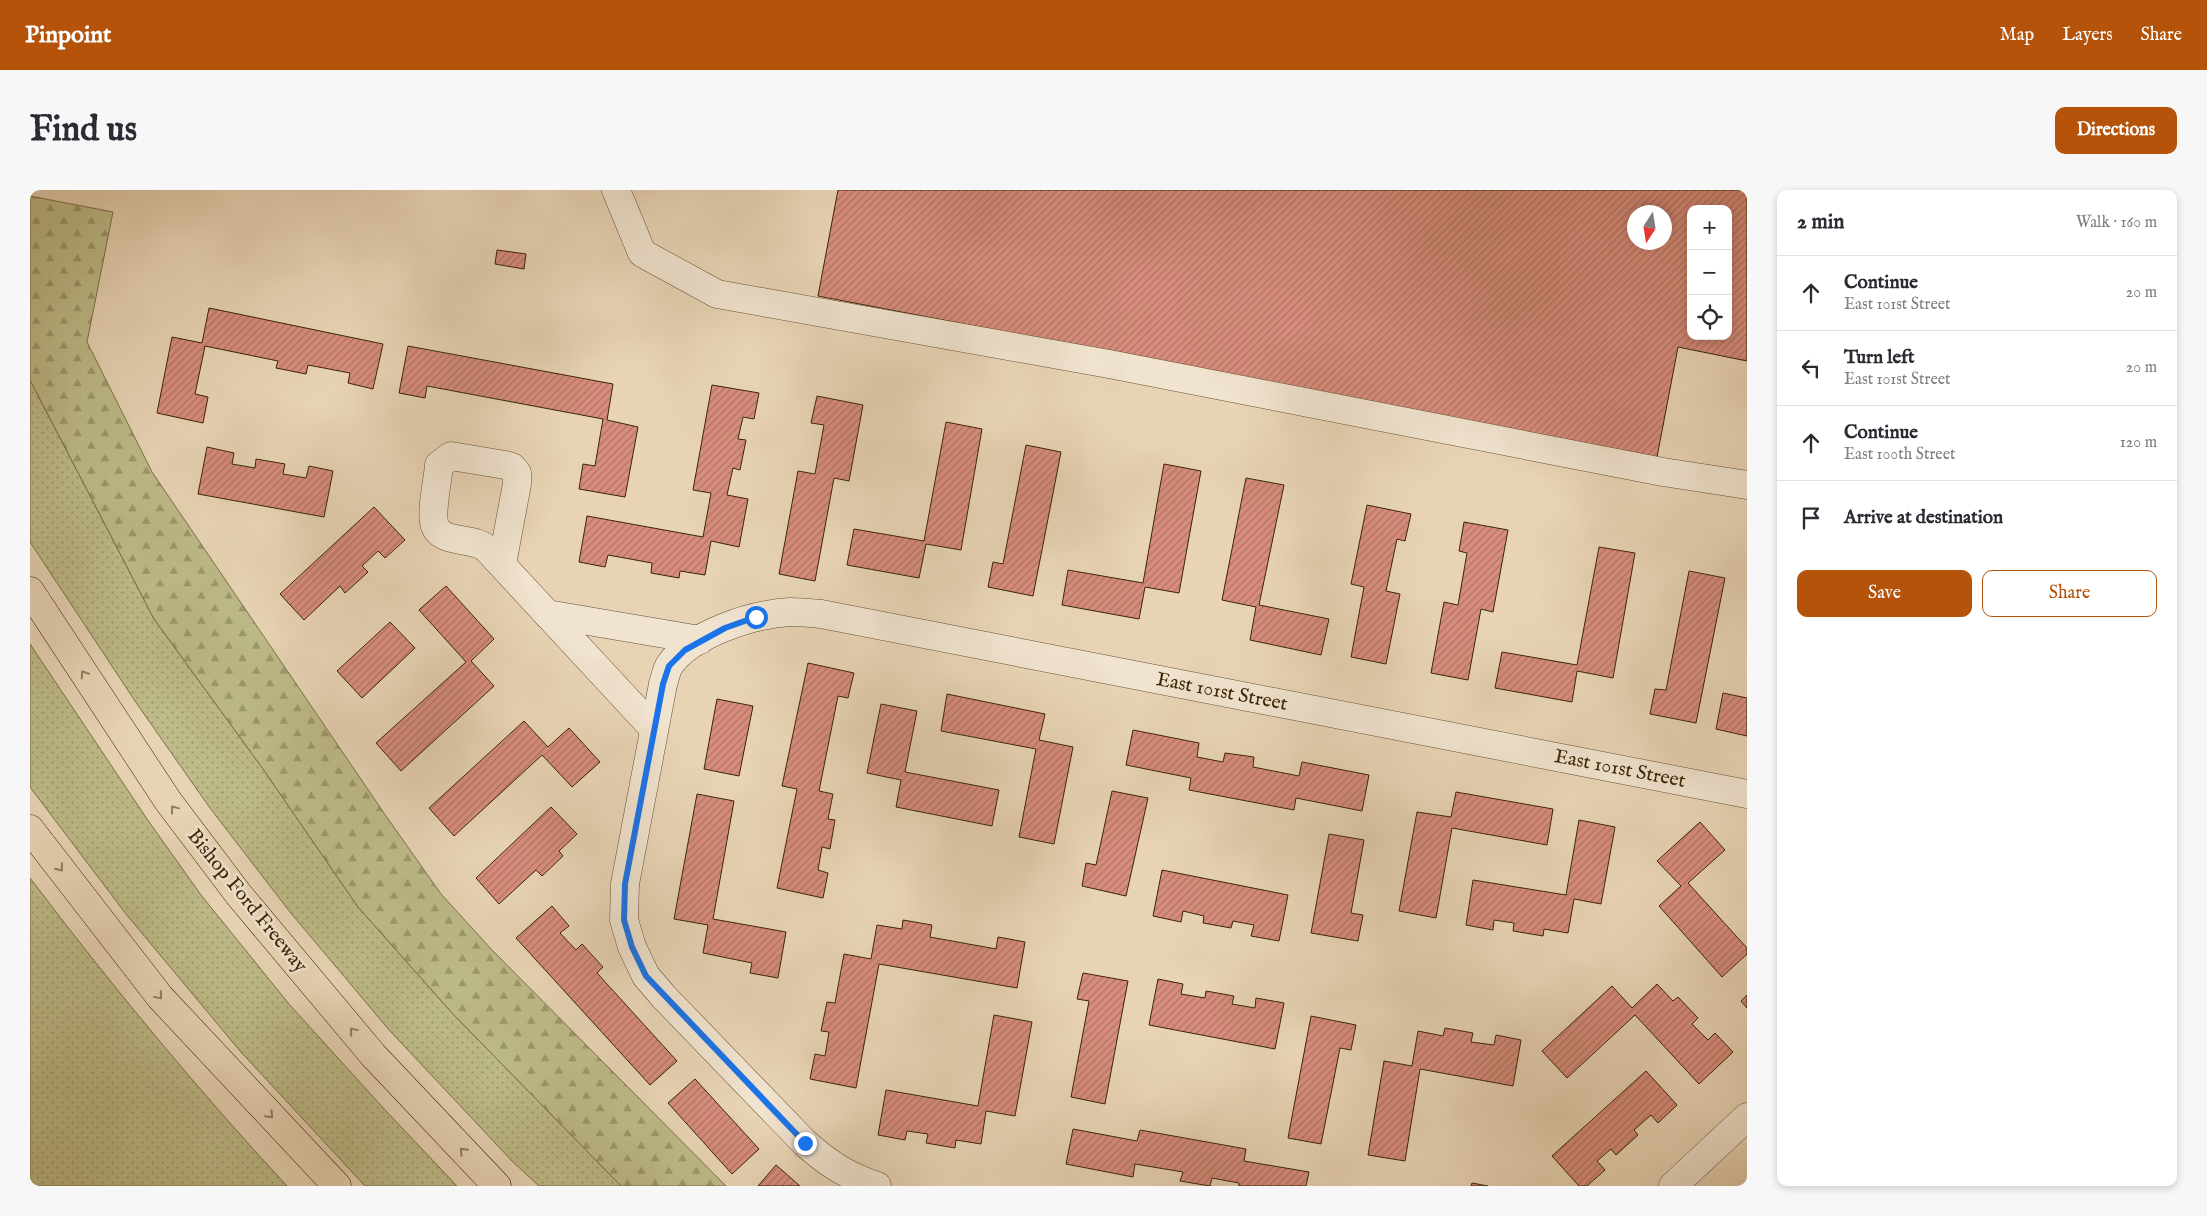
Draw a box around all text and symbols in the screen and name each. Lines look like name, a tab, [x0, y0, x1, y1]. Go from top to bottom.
text: Pinpoint	[25, 20, 111, 51]
text: Map	[2000, 24, 2034, 47]
text: Layers	[2062, 24, 2113, 47]
text: Share	[2141, 24, 2182, 47]
button: Directions	[2055, 107, 2177, 154]
text: Find us	[30, 108, 137, 153]
north arrow	[1627, 205, 1672, 250]
map controls	[1687, 205, 1732, 340]
button: +	[1687, 205, 1732, 250]
text: 2 min	[1797, 209, 1844, 236]
text: Walk · 160 m	[2076, 213, 2157, 233]
button: −	[1687, 250, 1732, 295]
text: Continue	[1844, 271, 1918, 295]
icon: ahead	[1797, 279, 1825, 307]
text: 20 m	[2126, 283, 2157, 303]
button: locate	[1687, 295, 1732, 340]
text: East 101st Street	[1844, 295, 1951, 315]
text: Turn left	[1844, 346, 1915, 370]
icon: left	[1797, 354, 1825, 382]
text: 20 m	[2126, 358, 2157, 378]
text: East 101st Street	[1844, 370, 1951, 390]
text: Continue	[1844, 421, 1918, 445]
icon: ahead	[1797, 429, 1825, 457]
text: 120 m	[2120, 433, 2157, 453]
text: East 100th Street	[1844, 445, 1955, 465]
icon: arrive	[1797, 504, 1825, 532]
text: Arrive at destination	[1844, 506, 2003, 530]
button: Save	[1797, 570, 1972, 617]
button: Share	[1982, 570, 2157, 617]
route start	[745, 606, 768, 629]
street label: East 101st Street	[1154, 667, 1290, 717]
one-way arrow	[81, 671, 90, 680]
street label: East 101st Street	[1552, 744, 1688, 794]
one-way arrow	[171, 806, 180, 815]
street label: Bishop Ford Freeway	[181, 824, 313, 978]
one-way arrow	[54, 862, 62, 871]
one-way arrow	[154, 991, 163, 1000]
one-way arrow	[349, 1028, 358, 1037]
one-way arrow	[264, 1109, 273, 1118]
route end	[794, 1132, 817, 1155]
one-way arrow	[460, 1147, 469, 1156]

